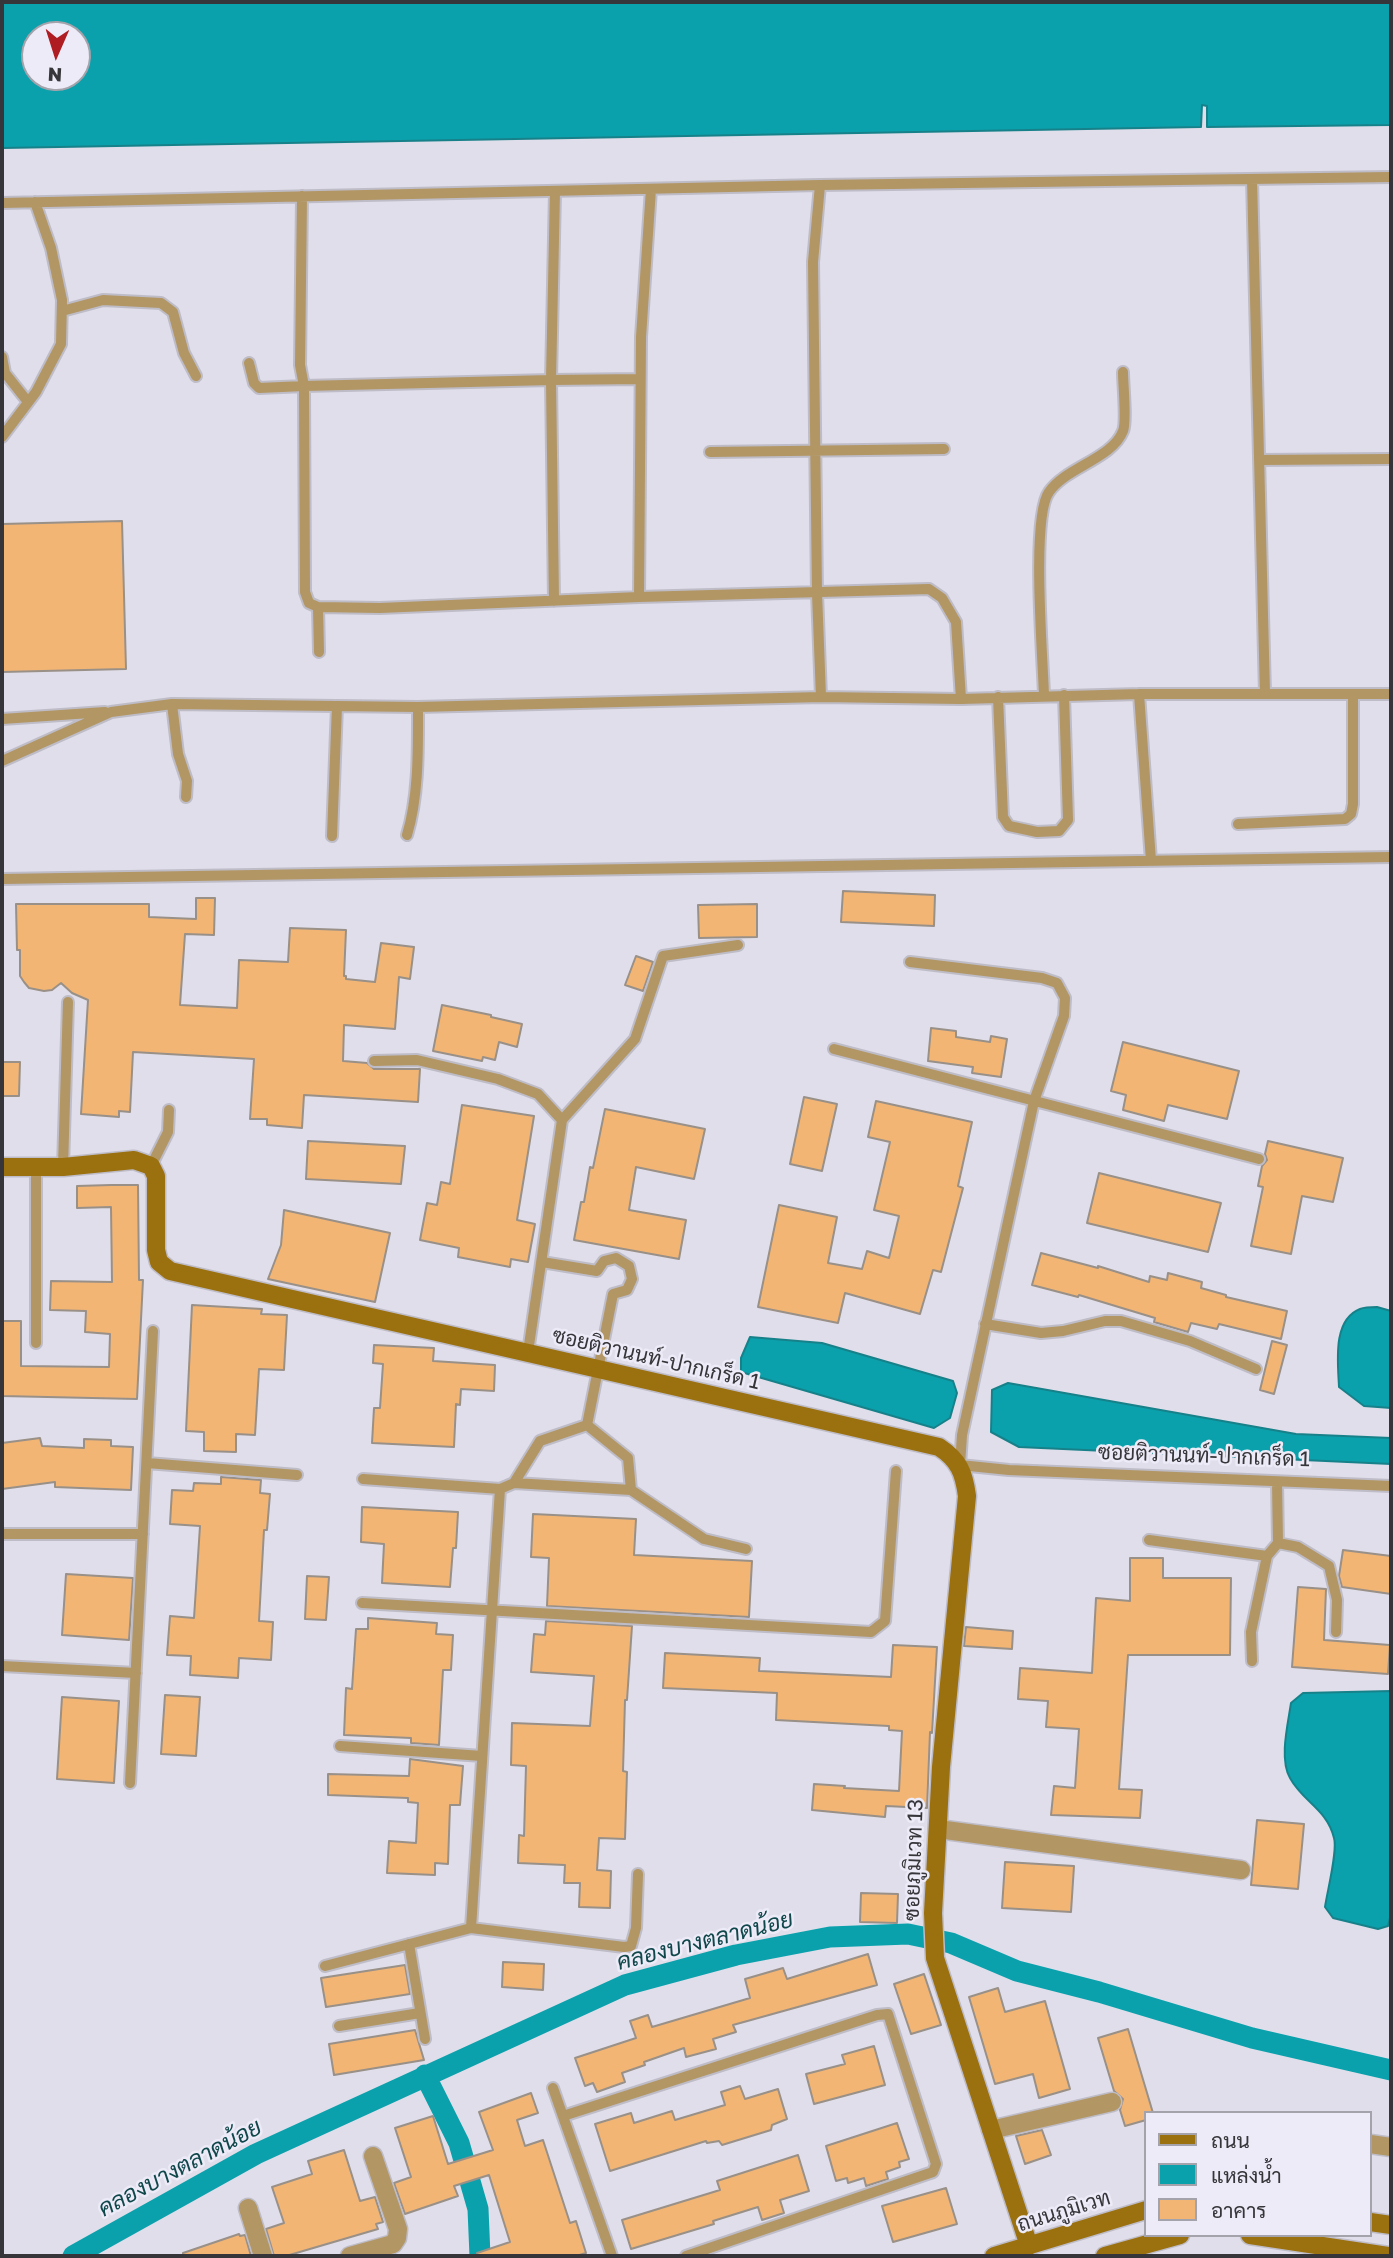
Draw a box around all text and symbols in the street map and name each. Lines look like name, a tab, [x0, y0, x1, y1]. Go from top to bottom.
north arrow	[21, 21, 91, 91]
text: N	[47, 64, 63, 87]
street label: ซอยติวานนท์-ปากเกร็ด 1	[550, 1323, 762, 1395]
street label: ซอยติวานนท์-ปากเกร็ด 1	[1098, 1440, 1310, 1472]
street label: ซอยภูมิเวท 13	[899, 1799, 929, 1921]
water label: คลองบางตลาดน้อย	[614, 1906, 796, 1976]
legend	[1144, 2111, 1372, 2237]
water label: คลองบางตลาดน้อย	[94, 2113, 266, 2223]
text: ถนน	[1211, 2127, 1250, 2153]
text: แหล่งน้ำ	[1211, 2162, 1282, 2188]
street label: ถนนภูมิเวท	[1014, 2185, 1114, 2237]
text: อาคาร	[1211, 2197, 1267, 2223]

